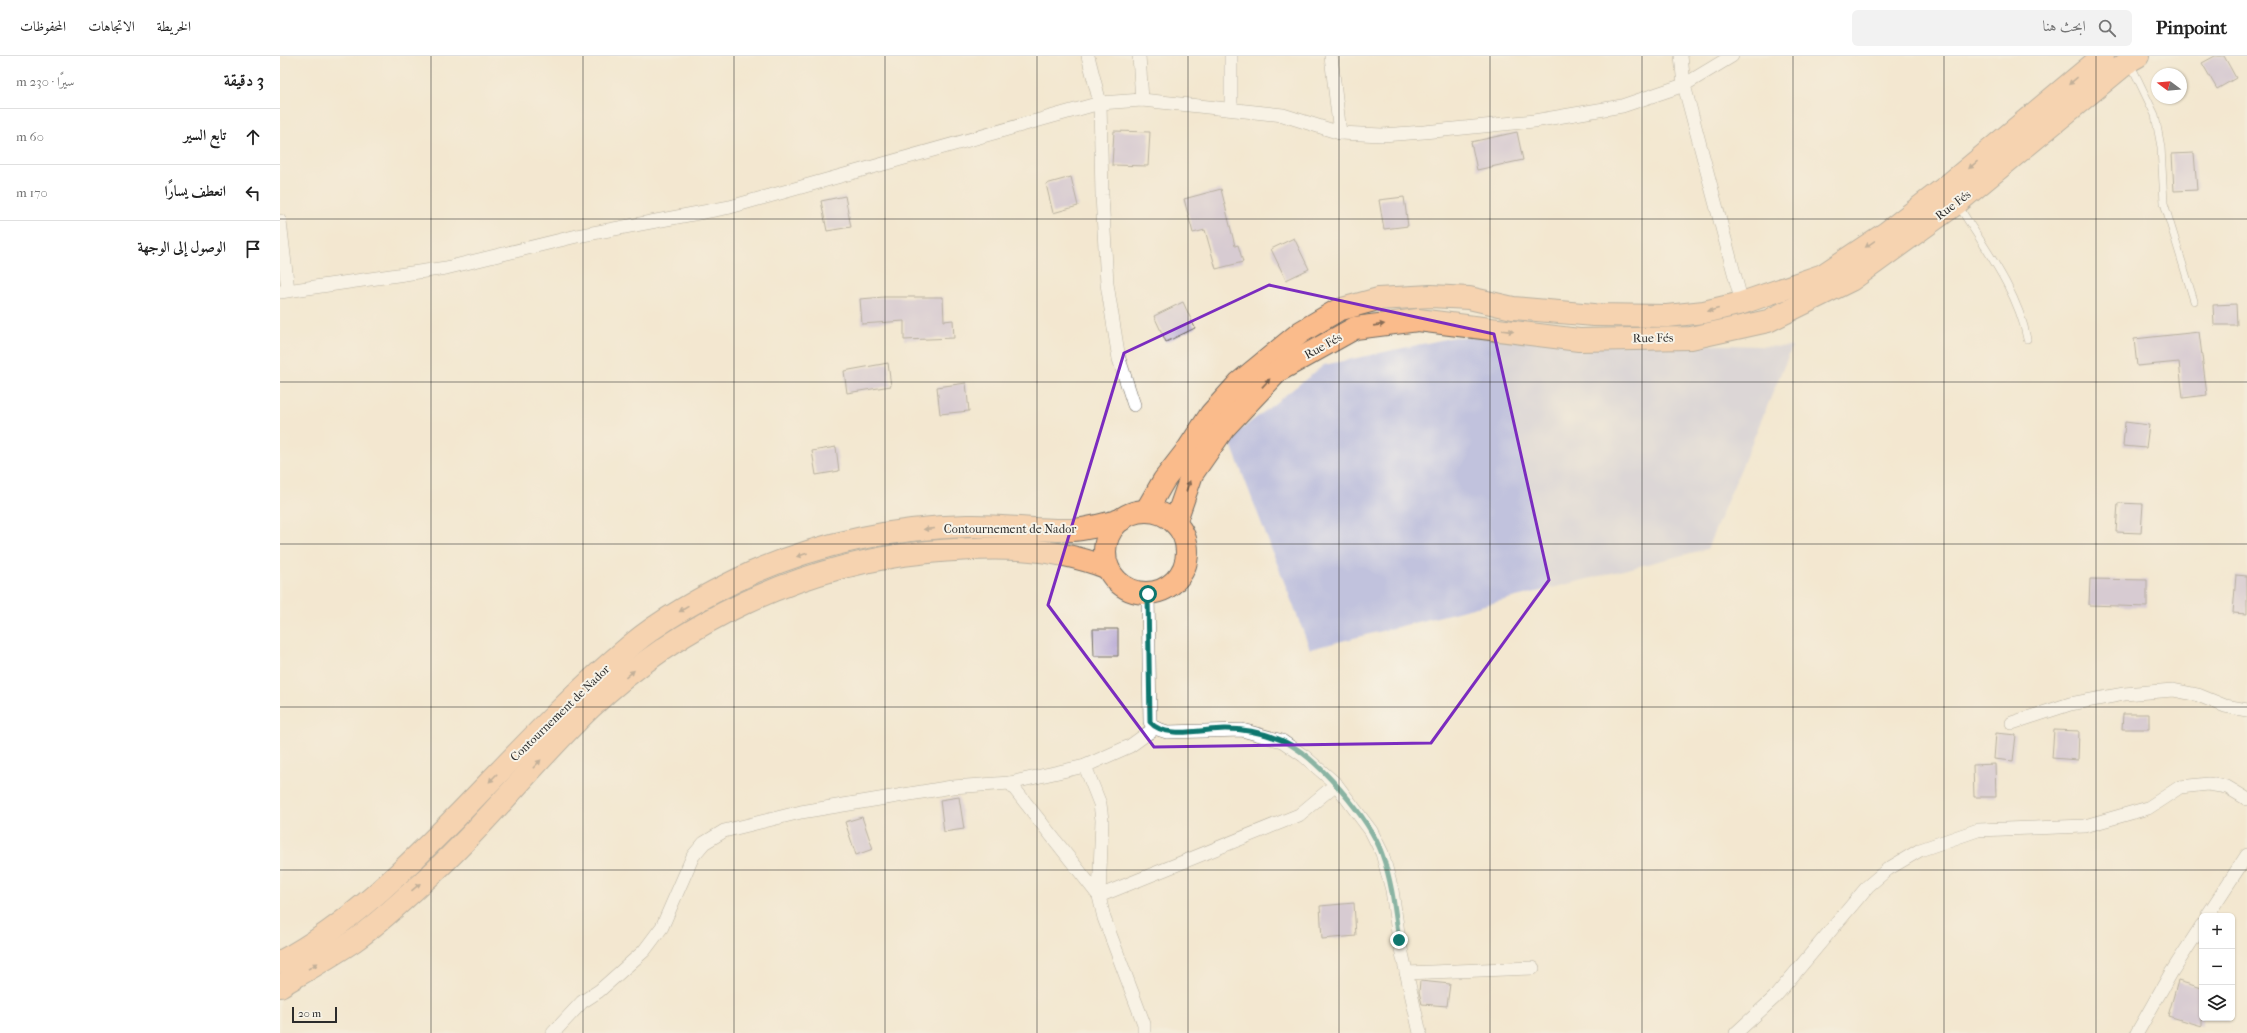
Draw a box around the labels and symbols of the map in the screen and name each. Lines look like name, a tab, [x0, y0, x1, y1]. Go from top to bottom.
north arrow	[2151, 68, 2187, 104]
one-way arrow	[2067, 77, 2078, 86]
one-way arrow	[1968, 160, 1979, 169]
street label: Rue Fés	[1933, 187, 1974, 223]
one-way arrow	[1865, 240, 1875, 248]
one-way arrow	[1707, 307, 1719, 313]
one-way arrow	[1373, 322, 1385, 328]
one-way arrow	[1502, 328, 1514, 334]
street label: Rue Fés	[1302, 330, 1345, 362]
street label: Rue Fés	[1633, 331, 1674, 345]
one-way arrow	[1261, 378, 1270, 388]
one-way arrow	[1185, 480, 1191, 492]
street label: Contournement de Nador	[944, 522, 1077, 536]
one-way arrow	[923, 526, 935, 532]
one-way arrow	[796, 553, 808, 559]
route start	[1139, 585, 1157, 603]
one-way arrow	[678, 605, 690, 612]
street label: Contournement de Nador	[507, 661, 613, 764]
one-way arrow	[625, 670, 635, 679]
one-way arrow	[532, 759, 541, 769]
one-way arrow	[489, 773, 498, 783]
one-way arrow	[411, 882, 421, 892]
route end	[1390, 931, 1408, 949]
one-way arrow	[308, 962, 318, 970]
scale bar	[292, 1005, 337, 1024]

